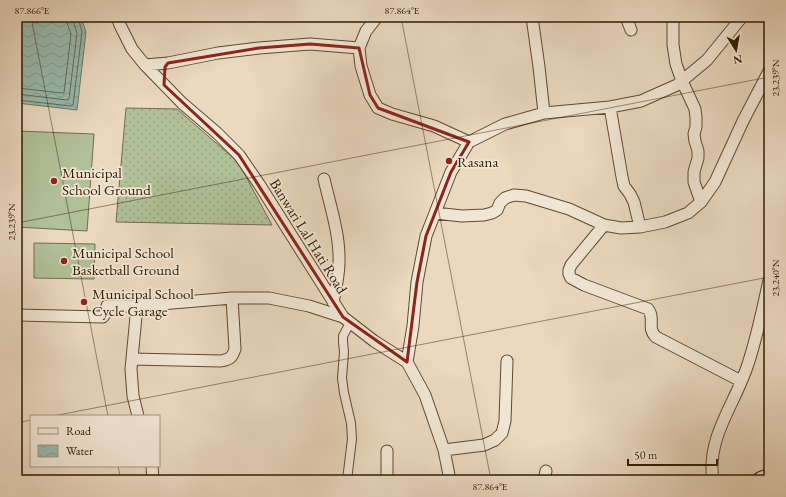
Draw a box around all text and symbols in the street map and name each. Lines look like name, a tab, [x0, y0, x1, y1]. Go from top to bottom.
text: 87.866°E	[15, 4, 50, 17]
text: 87.864°E	[385, 4, 420, 17]
north arrow	[716, 30, 756, 70]
text: N	[732, 52, 744, 68]
text: 23.239°N	[769, 59, 782, 97]
place label: Rasana	[457, 152, 498, 171]
marker: Rasana	[444, 156, 454, 166]
place label: Municipal School Ground	[62, 163, 151, 199]
street label: Banwari Lal Hati Road	[266, 175, 352, 297]
marker: Municipal School Ground	[49, 176, 59, 186]
text: 23.239°N	[5, 203, 18, 241]
place label: Municipal School Basketball Ground	[72, 243, 180, 279]
marker: Municipal School Basketball Ground	[59, 256, 69, 266]
text: 23.240°N	[769, 259, 782, 297]
place label: Municipal School Cycle Garage	[92, 284, 194, 320]
marker: Municipal School Cycle Garage	[79, 297, 89, 307]
legend	[30, 415, 160, 467]
text: Road	[66, 423, 92, 439]
scale bar	[628, 441, 717, 467]
text: Water	[66, 443, 93, 459]
text: 50 m	[634, 447, 658, 463]
text: 87.864°E	[473, 480, 508, 493]

